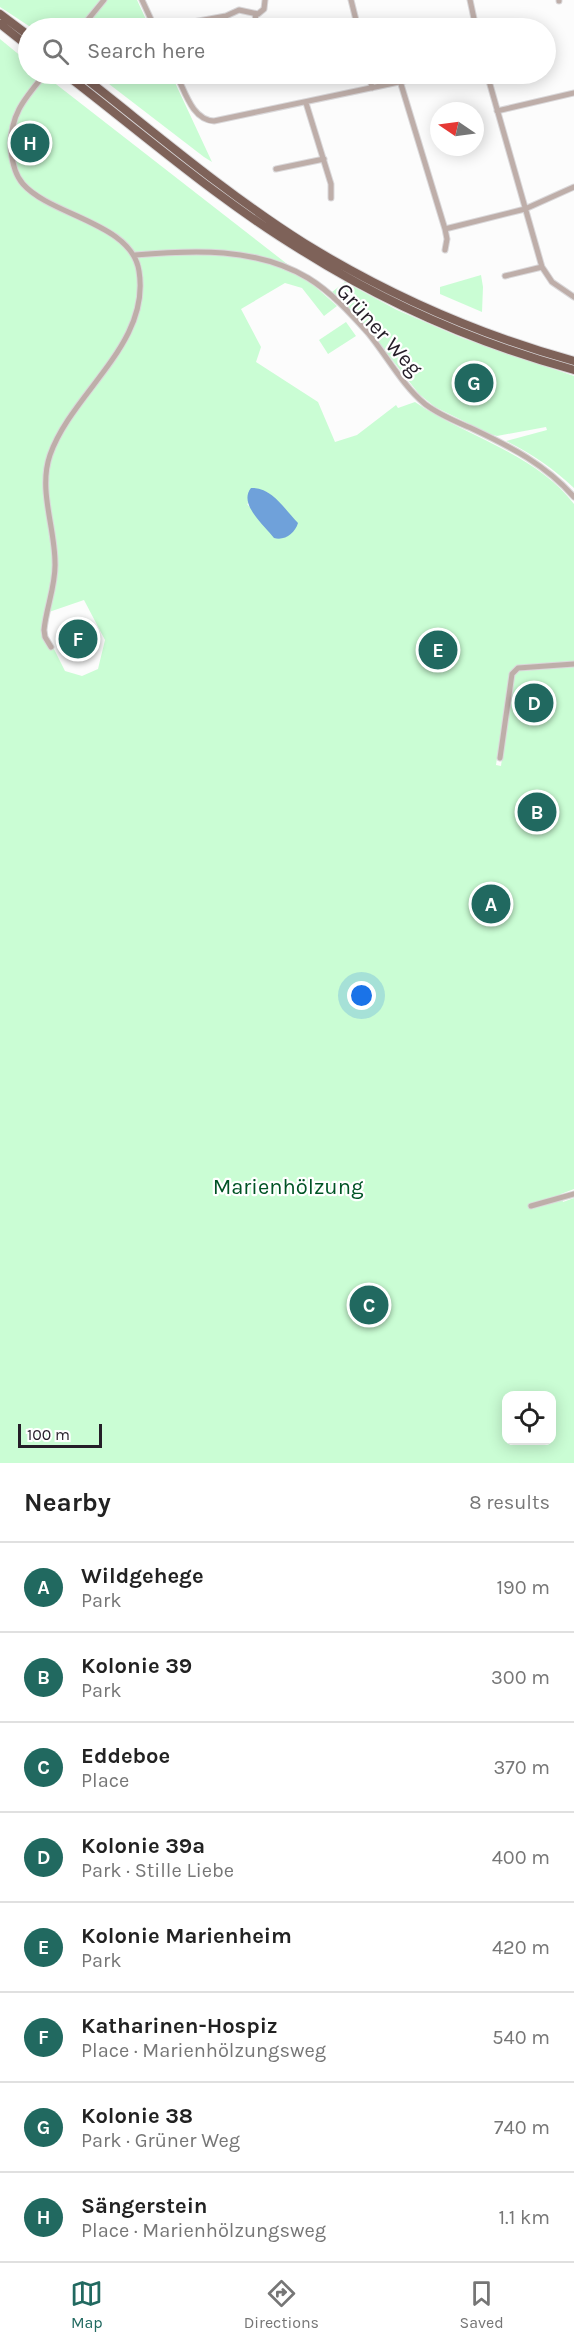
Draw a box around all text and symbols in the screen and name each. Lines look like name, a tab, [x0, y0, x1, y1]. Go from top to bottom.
search box	[18, 18, 556, 84]
icon: search	[39, 35, 72, 68]
text: Search here	[87, 38, 205, 64]
north arrow	[430, 102, 484, 156]
pin: H	[10, 120, 50, 166]
street label: Grüner Weg	[331, 278, 428, 382]
pin: G	[454, 360, 494, 406]
pin: F	[58, 616, 98, 662]
pin: E	[418, 628, 458, 672]
pin: D	[514, 680, 554, 726]
pin: B	[518, 790, 556, 834]
pin: A	[472, 882, 510, 926]
your location	[347, 981, 376, 1010]
park label: Marienhölzung	[213, 1174, 364, 1200]
pin: C	[350, 1282, 388, 1328]
map controls	[502, 1391, 556, 1445]
button: locate	[502, 1391, 556, 1445]
scale bar	[18, 1421, 102, 1448]
text: 100 m	[27, 1425, 70, 1444]
text: Nearby	[24, 1487, 111, 1518]
text: 8 results	[469, 1491, 550, 1514]
text: Wildgehege	[81, 1563, 204, 1589]
text: A	[37, 1576, 50, 1599]
text: 190 m	[496, 1576, 550, 1599]
text: Park	[81, 1589, 122, 1612]
text: Kolonie 39	[81, 1653, 192, 1679]
text: B	[37, 1666, 50, 1689]
text: 300 m	[491, 1666, 550, 1689]
text: Park	[81, 1679, 122, 1702]
text: Eddeboe	[81, 1743, 170, 1769]
text: C	[37, 1756, 50, 1779]
text: 370 m	[493, 1756, 550, 1779]
text: Place	[81, 1769, 129, 1792]
text: Kolonie 39a	[81, 1833, 205, 1859]
text: D	[37, 1846, 50, 1869]
text: 400 m	[492, 1846, 550, 1869]
text: Park · Stille Liebe	[81, 1859, 234, 1882]
text: Kolonie Marienheim	[81, 1923, 292, 1949]
text: E	[38, 1936, 49, 1959]
text: 420 m	[492, 1936, 550, 1959]
text: Park	[81, 1949, 122, 1972]
text: Katharinen-Hospiz	[81, 2013, 278, 2039]
text: F	[38, 2026, 49, 2049]
text: 540 m	[492, 2026, 550, 2049]
text: Place · Marienhölzungsweg	[81, 2039, 326, 2062]
text: Kolonie 38	[81, 2103, 193, 2129]
text: G	[37, 2116, 50, 2139]
text: 740 m	[494, 2116, 550, 2139]
text: Park · Grüner Weg	[81, 2129, 240, 2152]
text: Sängerstein	[81, 2193, 208, 2219]
text: H	[36, 2206, 51, 2229]
text: 1.1 km	[498, 2206, 550, 2229]
text: Place · Marienhölzungsweg	[81, 2219, 326, 2242]
tab: Map	[70, 2277, 103, 2332]
tab: Directions	[244, 2277, 319, 2332]
tab: Saved	[460, 2277, 504, 2332]

